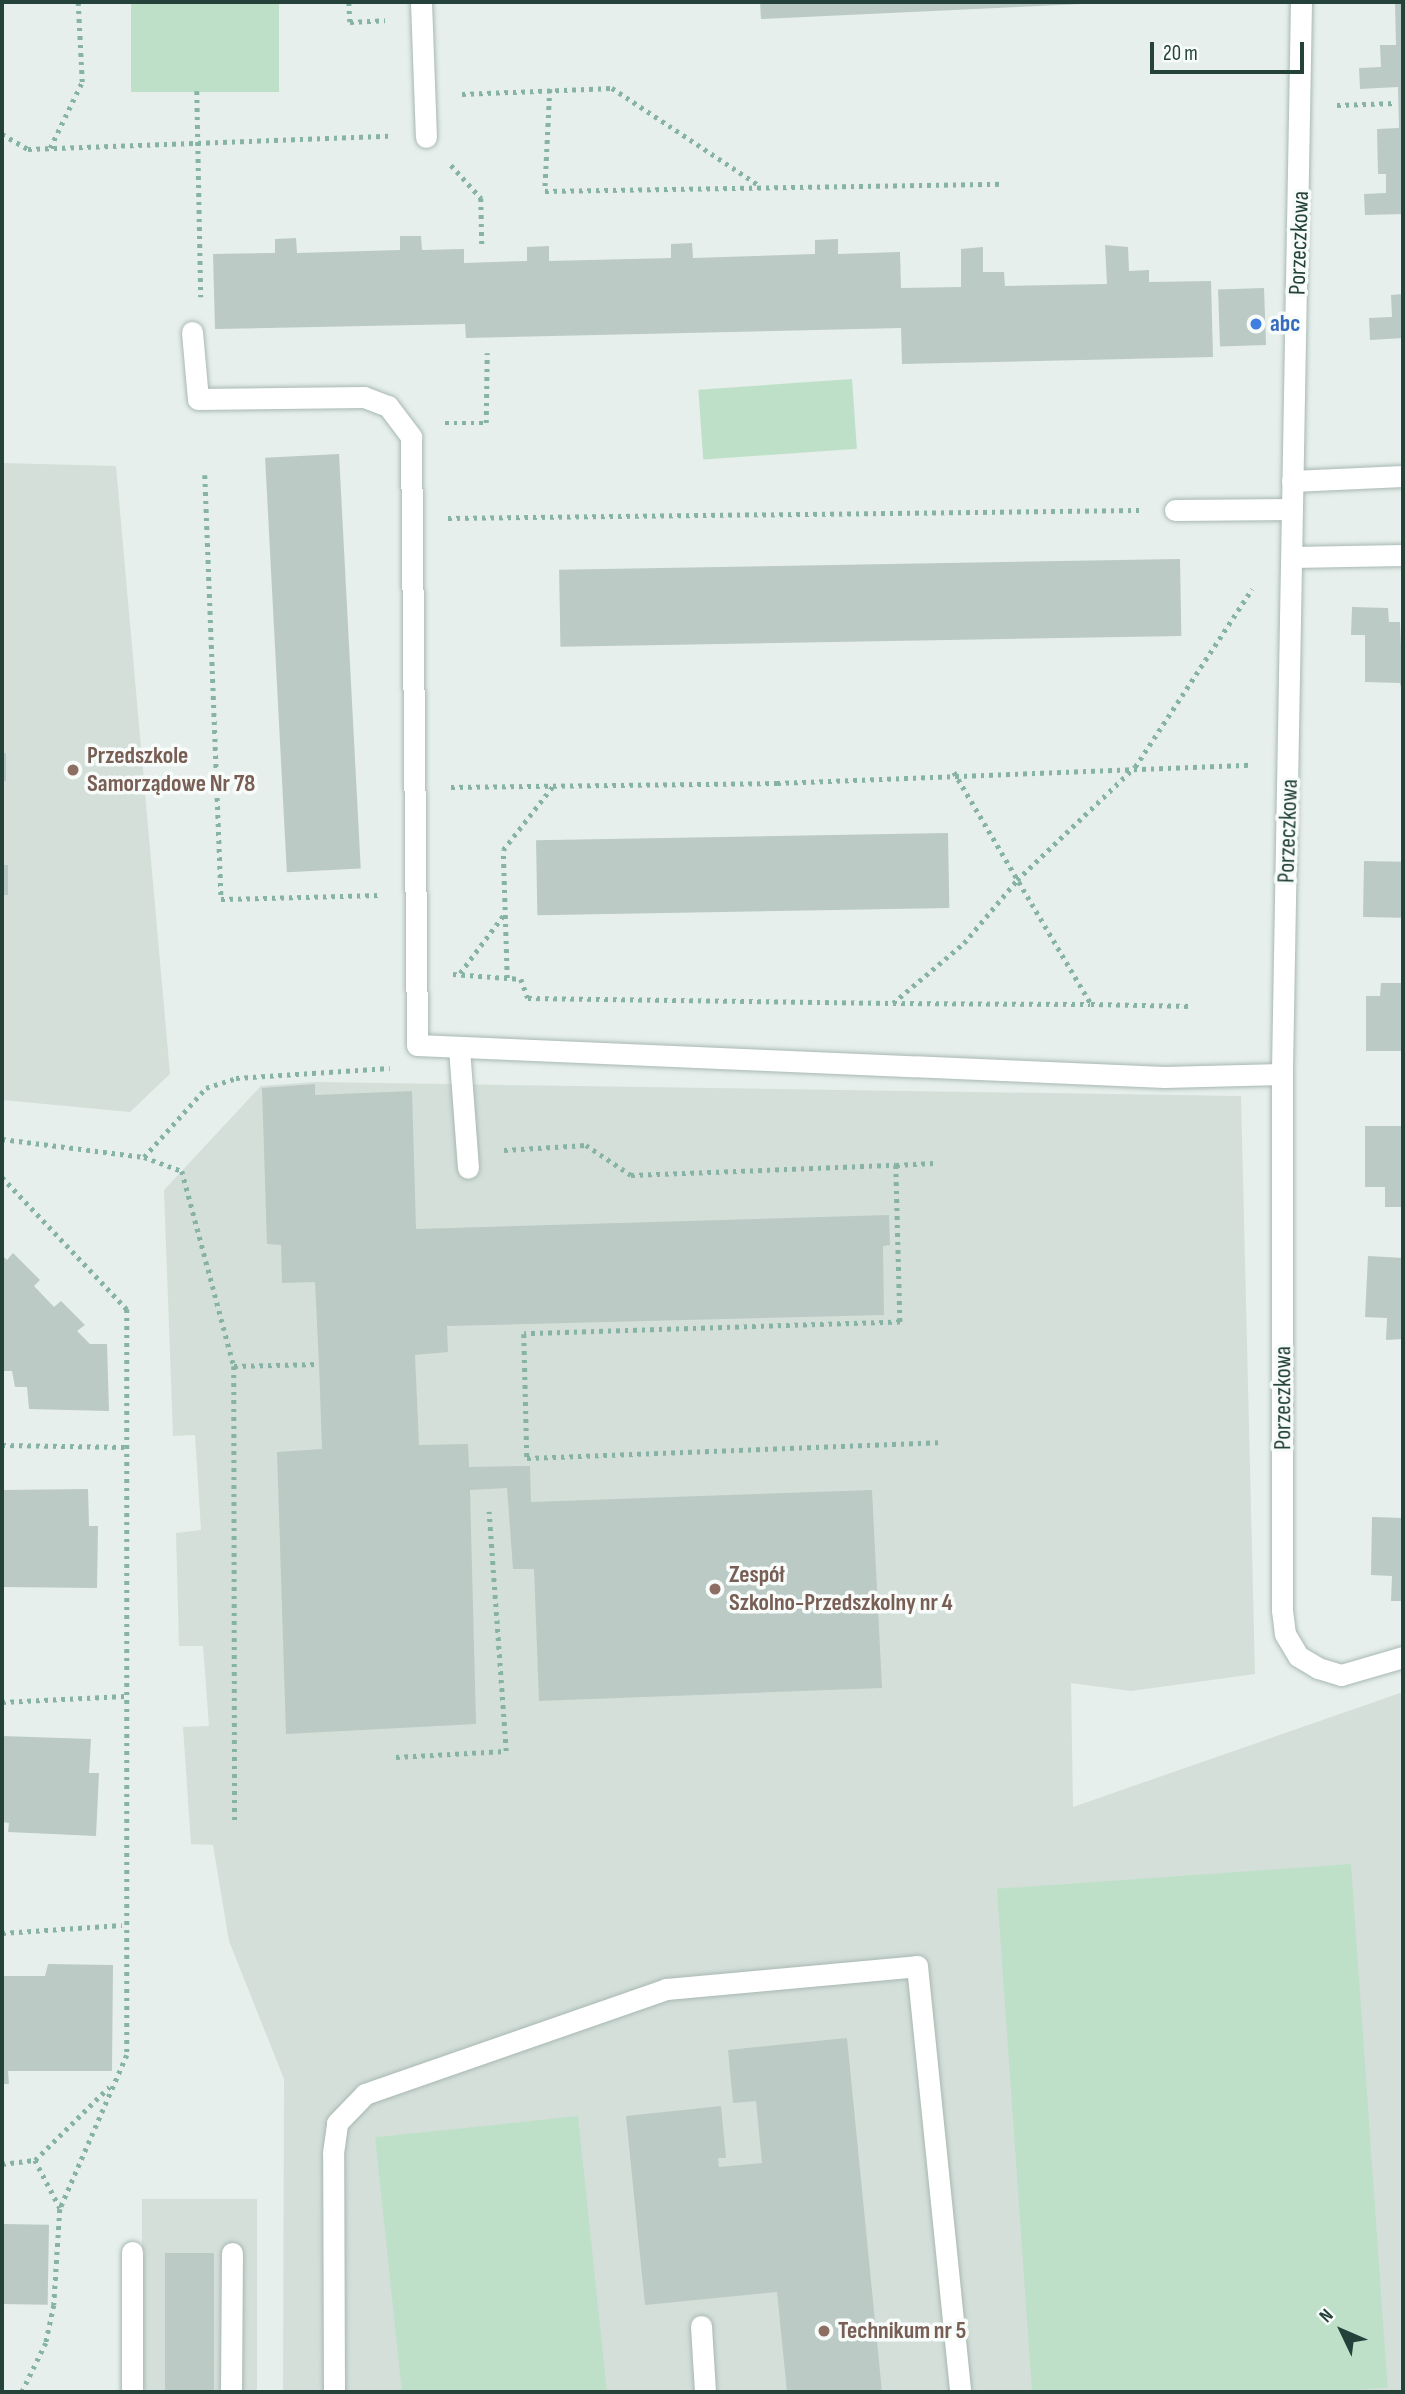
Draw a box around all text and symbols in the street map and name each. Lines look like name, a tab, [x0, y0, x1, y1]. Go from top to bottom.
scale bar	[1153, 28, 1307, 72]
text: 20 m	[1163, 41, 1198, 66]
street label: Porzeczkowa	[1283, 191, 1315, 295]
place label: abc	[1270, 310, 1300, 338]
marker: abc	[1248, 316, 1264, 332]
place label: Przedszkole Samorządowe Nr 78	[87, 742, 255, 798]
marker: Przedszkole Samorządowe Nr 78	[65, 762, 81, 778]
street label: Porzeczkowa	[1272, 779, 1304, 883]
street label: Porzeczkowa	[1269, 1346, 1297, 1450]
place label: Zespół Szkolno-Przedszkolny nr 4	[729, 1561, 953, 1617]
marker: Zespół Szkolno-Przedszkolny nr 4	[707, 1581, 723, 1597]
north arrow	[1307, 2296, 1377, 2366]
text: N	[1315, 2304, 1338, 2328]
place label: Technikum nr 5	[838, 2317, 966, 2345]
marker: Technikum nr 5	[816, 2323, 832, 2339]

